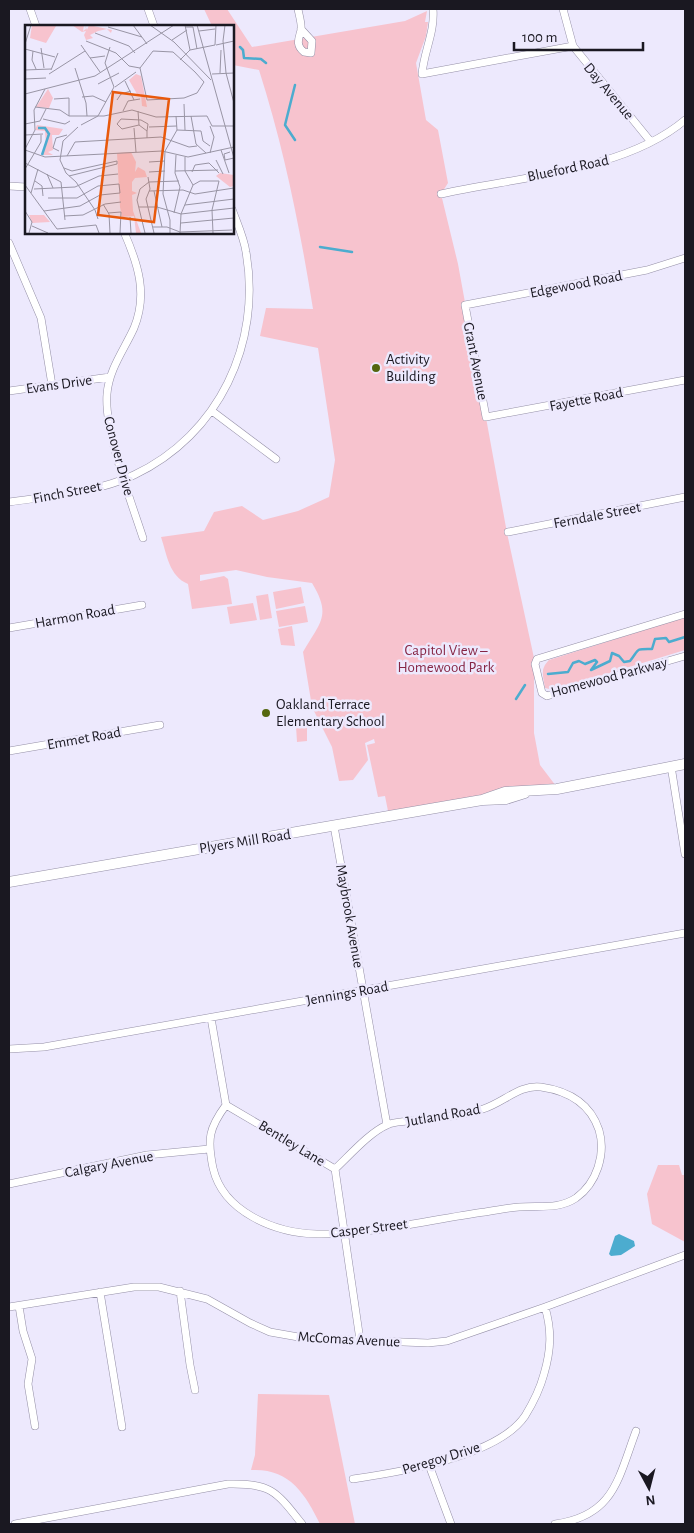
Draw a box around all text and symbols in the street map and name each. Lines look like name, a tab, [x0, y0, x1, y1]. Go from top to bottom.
scale bar	[514, 20, 643, 52]
inset map	[25, 25, 234, 234]
text: 100 m	[522, 30, 557, 45]
street label: Day Avenue	[581, 60, 637, 123]
street label: Blueford Road	[526, 153, 610, 184]
street label: Edgewood Road	[529, 268, 624, 301]
street label: Grant Avenue	[461, 321, 490, 401]
place label: Activity Building	[386, 352, 436, 384]
marker: Activity Building	[370, 362, 382, 374]
street label: Evans Drive	[25, 372, 93, 397]
street label: Fayette Road	[548, 385, 624, 414]
street label: Conover Drive	[101, 415, 136, 497]
street label: Finch Street	[32, 478, 103, 506]
street label: Ferndale Street	[552, 500, 642, 531]
street label: Harmon Road	[34, 602, 116, 631]
park label: Capitol View – Homewood Park	[398, 643, 495, 675]
street label: Homewood Parkway	[549, 655, 670, 700]
place label: Oakland Terrace Elementary School	[276, 697, 385, 729]
marker: Oakland Terrace Elementary School	[260, 707, 272, 719]
street label: Emmet Road	[46, 725, 123, 752]
street label: Plyers Mill Road	[198, 827, 292, 856]
street label: Maybrook Avenue	[333, 863, 366, 969]
street label: Jennings Road	[305, 979, 390, 1008]
street label: Jutland Road	[405, 1102, 482, 1129]
street label: Bentley Lane	[256, 1118, 328, 1169]
street label: Calgary Avenue	[64, 1149, 155, 1180]
street label: Casper Street	[330, 1216, 409, 1241]
street label: McComas Avenue	[297, 1329, 401, 1350]
street label: Peregoy Drive	[401, 1440, 482, 1477]
north arrow	[624, 1463, 674, 1513]
text: N	[645, 1492, 656, 1507]

